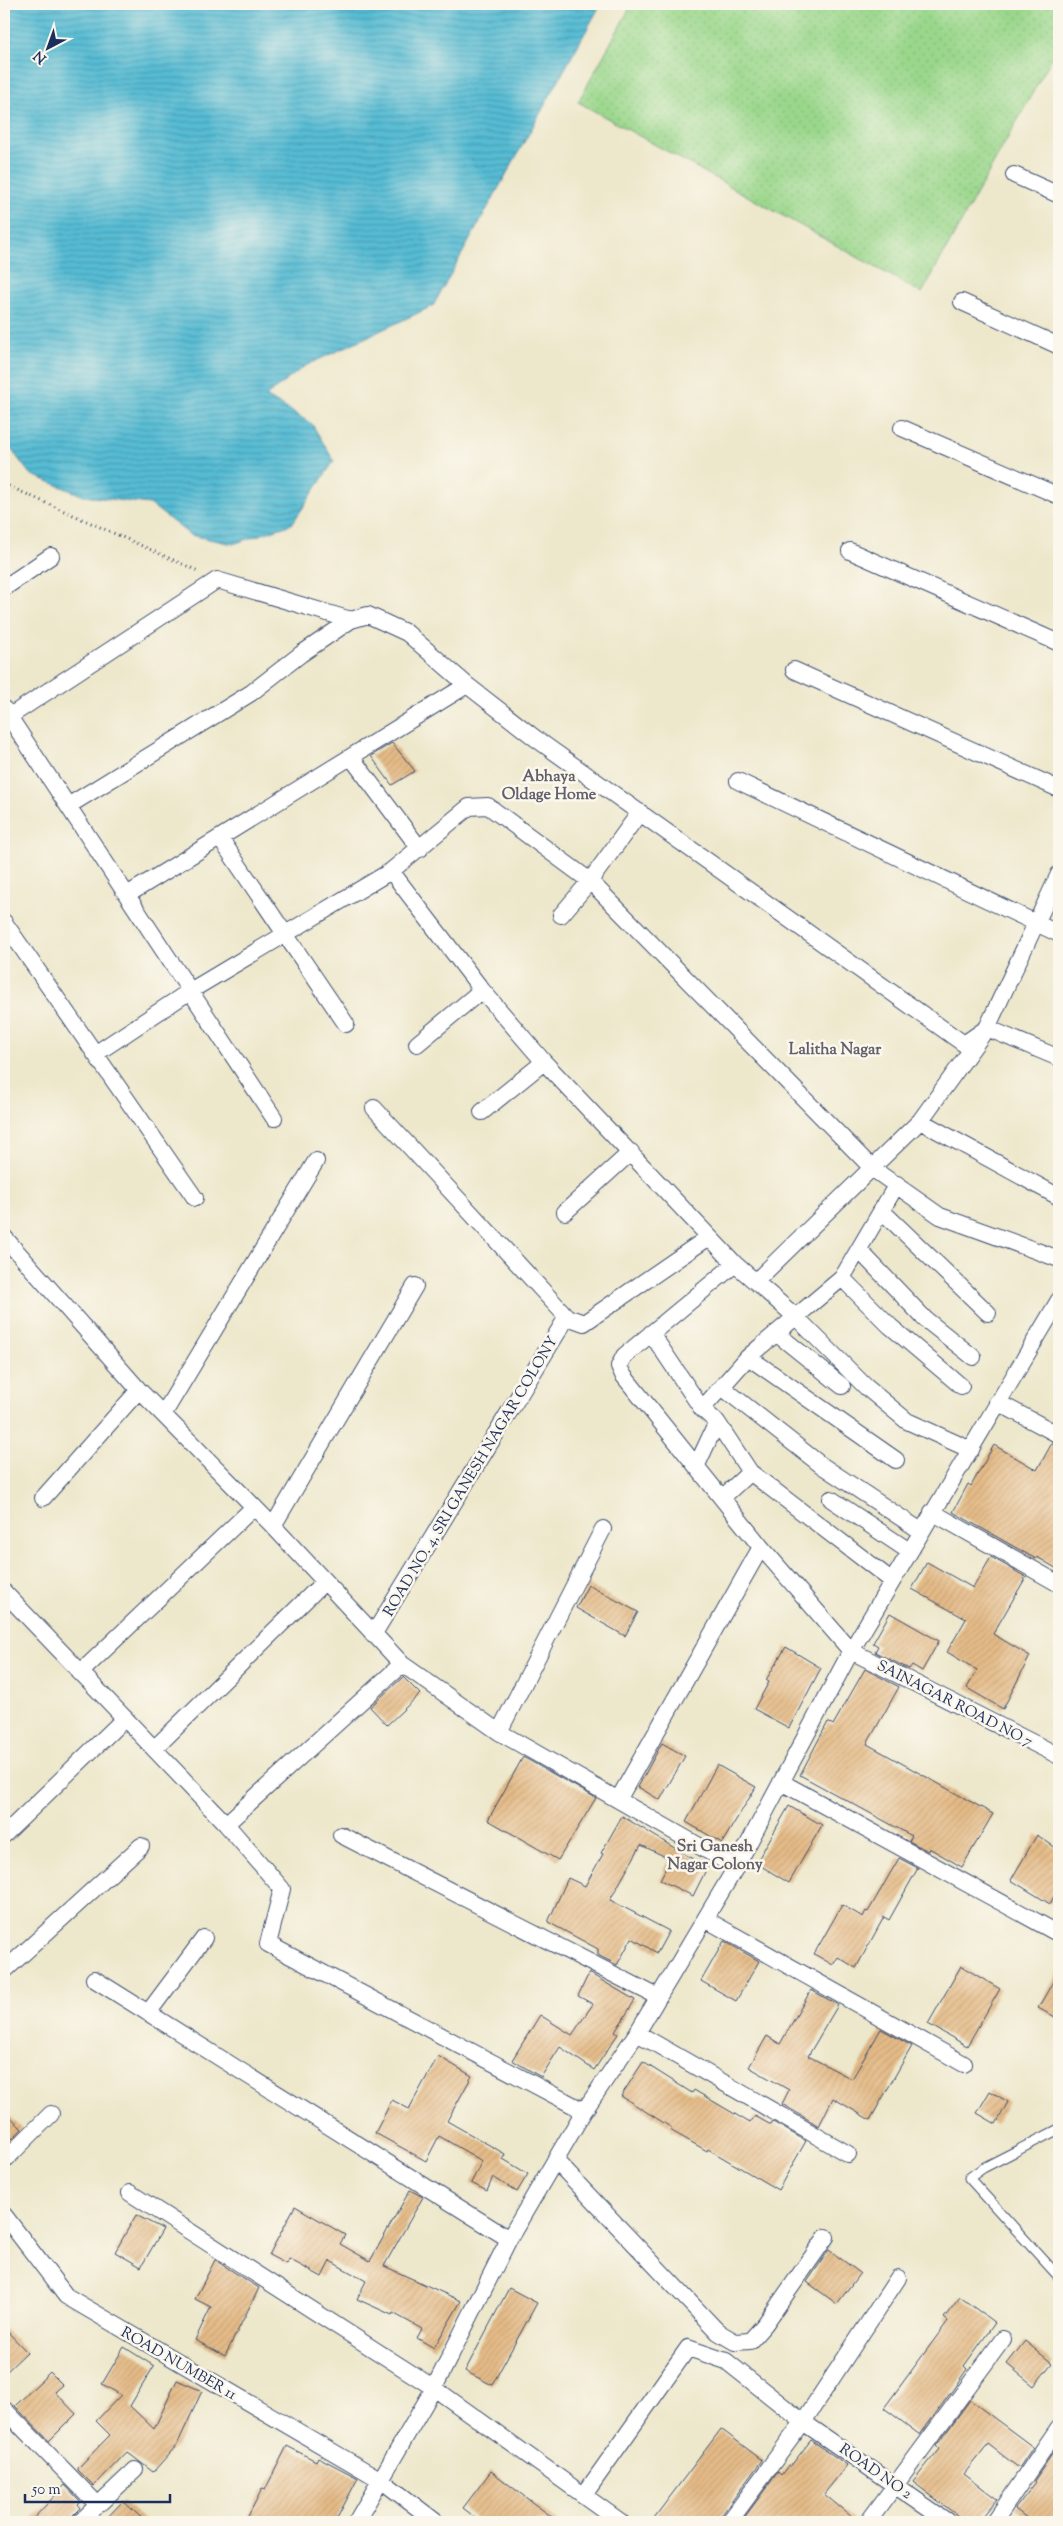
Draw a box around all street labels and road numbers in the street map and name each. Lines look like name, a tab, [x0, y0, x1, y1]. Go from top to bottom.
street label: ROAD NO. 4, SRI GANESH NAGAR COLONY	[379, 1332, 564, 1621]
street label: SAINAGAR ROAD NO 7	[873, 1656, 1036, 1753]
street label: ROAD NUMBER 11	[117, 2323, 240, 2406]
street label: ROAD NO 2	[834, 2439, 916, 2505]

